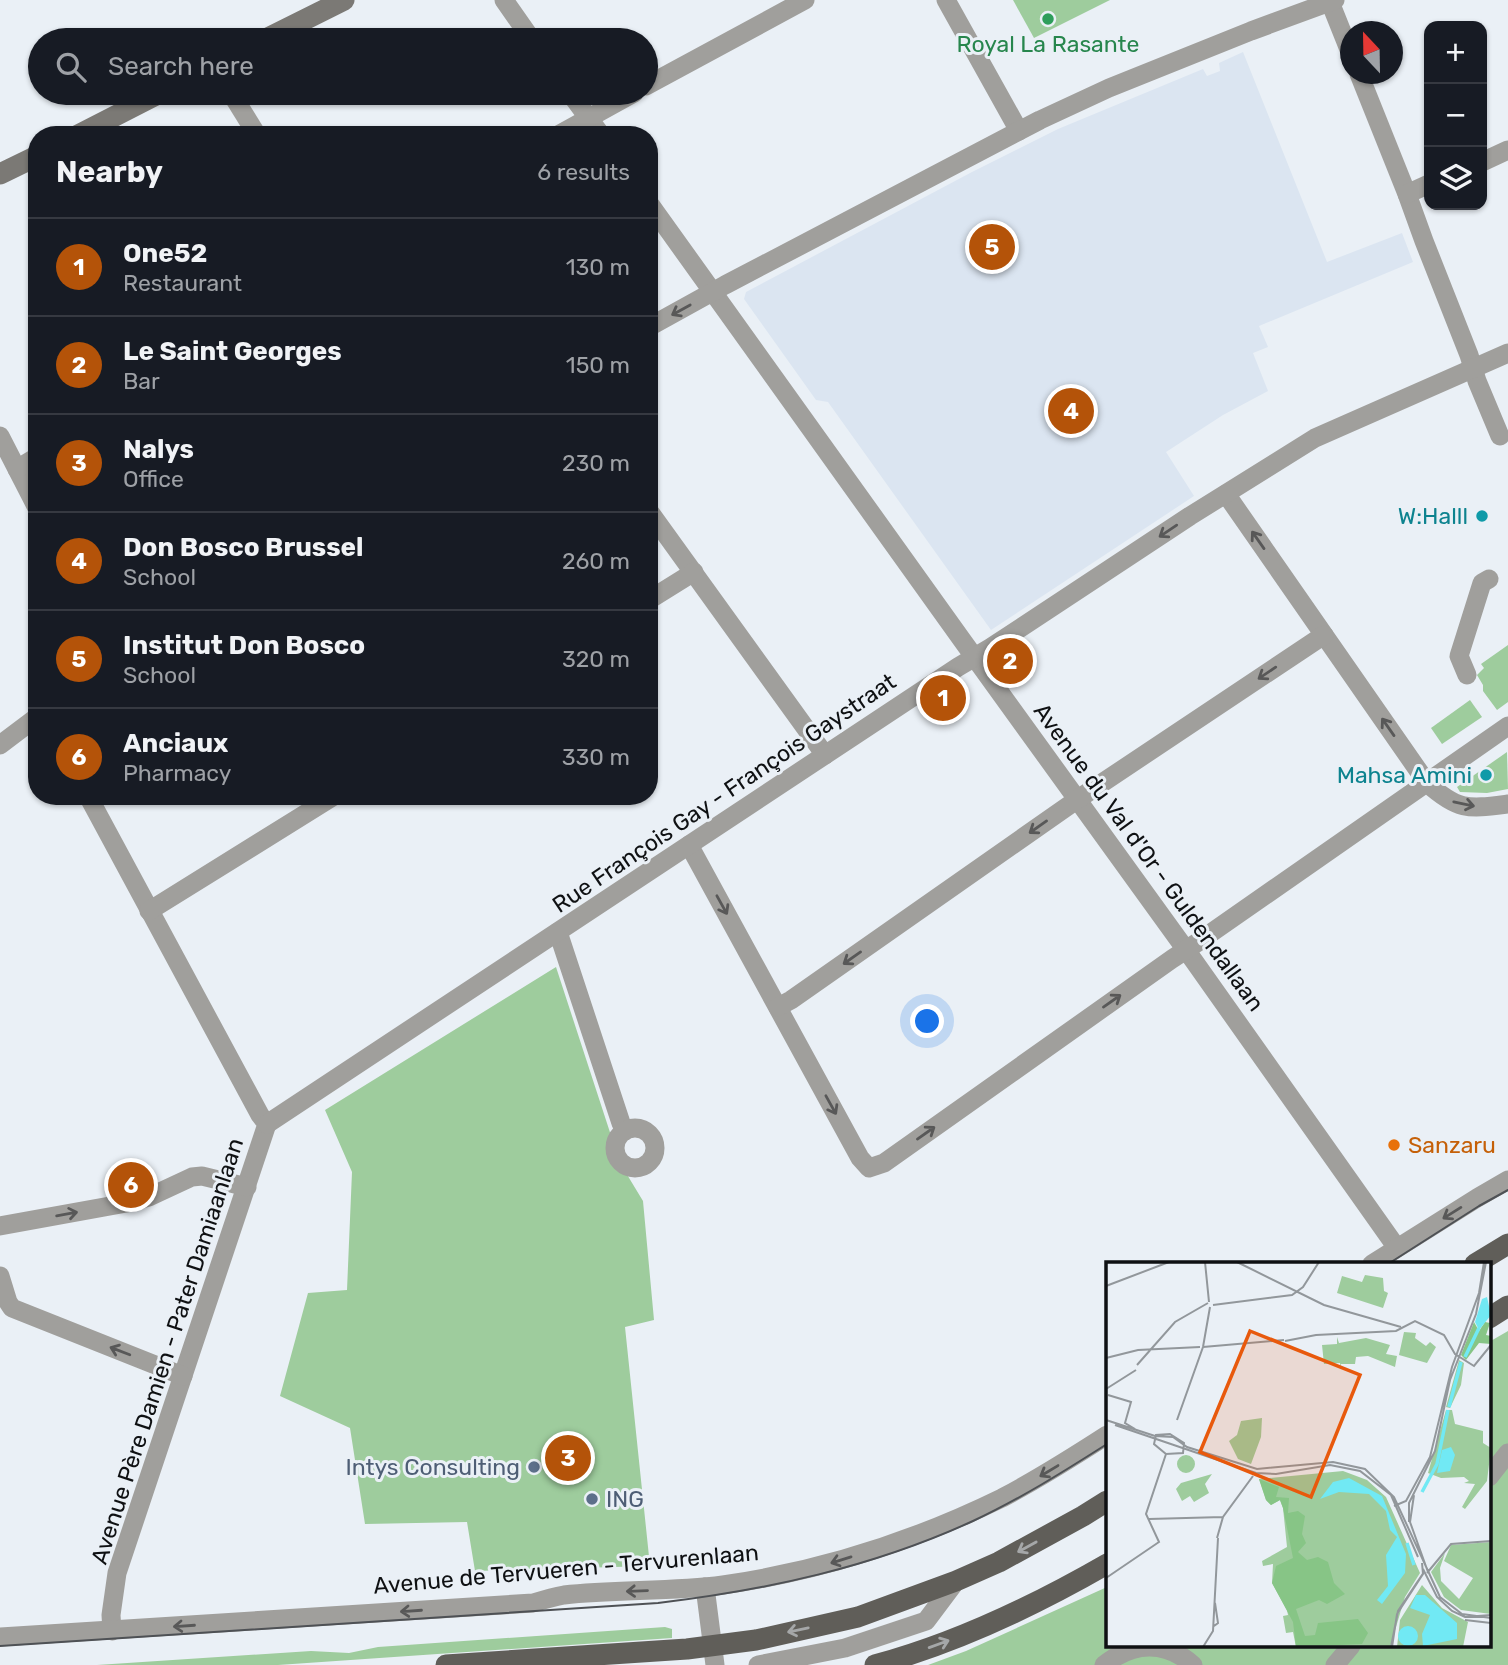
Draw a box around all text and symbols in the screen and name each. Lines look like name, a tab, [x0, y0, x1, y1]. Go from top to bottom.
marker: Royal La Rasante	[1040, 11, 1056, 27]
north arrow	[1340, 21, 1403, 84]
map controls	[1424, 21, 1487, 210]
button: +	[1424, 21, 1487, 84]
search box	[28, 28, 658, 105]
place label: Royal La Rasante	[957, 30, 1139, 58]
icon: search	[52, 48, 90, 86]
text: Search here	[108, 51, 254, 82]
button: −	[1424, 84, 1487, 147]
button: layers	[1424, 147, 1487, 210]
text: Nearby	[56, 154, 163, 190]
text: 6 results	[537, 158, 630, 186]
pin: 5	[969, 221, 1015, 273]
text: One52	[123, 238, 207, 269]
text: 1	[73, 253, 85, 281]
text: 130 m	[566, 253, 630, 281]
text: Restaurant	[123, 269, 242, 297]
one-way arrow	[672, 303, 692, 317]
text: Le Saint Georges	[123, 336, 342, 367]
text: 2	[72, 351, 86, 379]
text: 150 m	[566, 351, 630, 379]
text: Bar	[123, 367, 160, 395]
pin: 4	[1048, 385, 1094, 437]
text: Nalys	[123, 434, 194, 465]
text: 3	[71, 449, 87, 477]
text: 230 m	[562, 449, 630, 477]
text: Office	[123, 465, 184, 493]
place label: W:Halll	[1398, 502, 1468, 530]
marker: W:Halll	[1474, 508, 1490, 524]
one-way arrow	[1159, 523, 1178, 538]
one-way arrow	[1251, 531, 1265, 550]
text: Don Bosco Brussel	[123, 532, 364, 563]
text: 4	[71, 547, 87, 575]
text: 260 m	[562, 547, 630, 575]
text: School	[123, 563, 196, 591]
text: Institut Don Bosco	[123, 630, 365, 661]
pin: 2	[987, 635, 1033, 687]
text: 5	[72, 645, 86, 673]
text: 320 m	[562, 645, 630, 673]
text: School	[123, 661, 196, 689]
one-way arrow	[1258, 666, 1277, 680]
street label: Rue François Gay - François Gaystraat	[547, 667, 901, 919]
pin: 1	[920, 672, 966, 724]
street label: Avenue du Val d'Or - Guldendallaan	[1028, 698, 1270, 1016]
one-way arrow	[1381, 718, 1395, 737]
text: Anciaux	[123, 728, 228, 759]
text: 6	[72, 743, 86, 771]
text: 330 m	[562, 743, 630, 771]
text: Pharmacy	[123, 759, 231, 787]
place label: Mahsa Amini	[1337, 761, 1472, 789]
marker: Mahsa Amini	[1478, 767, 1494, 783]
one-way arrow	[1453, 799, 1475, 812]
one-way arrow	[1029, 820, 1048, 835]
one-way arrow	[716, 894, 729, 915]
one-way arrow	[843, 951, 862, 965]
one-way arrow	[1102, 994, 1121, 1009]
your location	[910, 1004, 944, 1038]
one-way arrow	[824, 1094, 838, 1114]
one-way arrow	[916, 1126, 935, 1140]
place label: Sanzaru	[1408, 1131, 1496, 1159]
street label: Avenue Père Damien - Pater Damiaanlaan	[85, 1135, 249, 1567]
marker: Sanzaru	[1386, 1137, 1402, 1153]
pin: 6	[108, 1159, 154, 1211]
one-way arrow	[55, 1207, 78, 1220]
one-way arrow	[1443, 1207, 1463, 1221]
inset map	[1106, 1262, 1490, 1648]
one-way arrow	[109, 1343, 131, 1356]
pin: 3	[545, 1432, 591, 1484]
place label: Intys Consulting	[345, 1453, 520, 1481]
marker: Intys Consulting	[526, 1459, 542, 1475]
one-way arrow	[1040, 1464, 1060, 1478]
place label: ING	[606, 1485, 644, 1513]
marker: ING	[584, 1491, 600, 1507]
street label: Avenue de Tervueren - Tervurenlaan	[372, 1538, 760, 1600]
one-way arrow	[1017, 1541, 1038, 1554]
one-way arrow	[830, 1555, 852, 1568]
one-way arrow	[626, 1585, 649, 1598]
one-way arrow	[400, 1605, 422, 1618]
one-way arrow	[173, 1620, 195, 1633]
one-way arrow	[787, 1625, 809, 1638]
one-way arrow	[928, 1637, 950, 1649]

